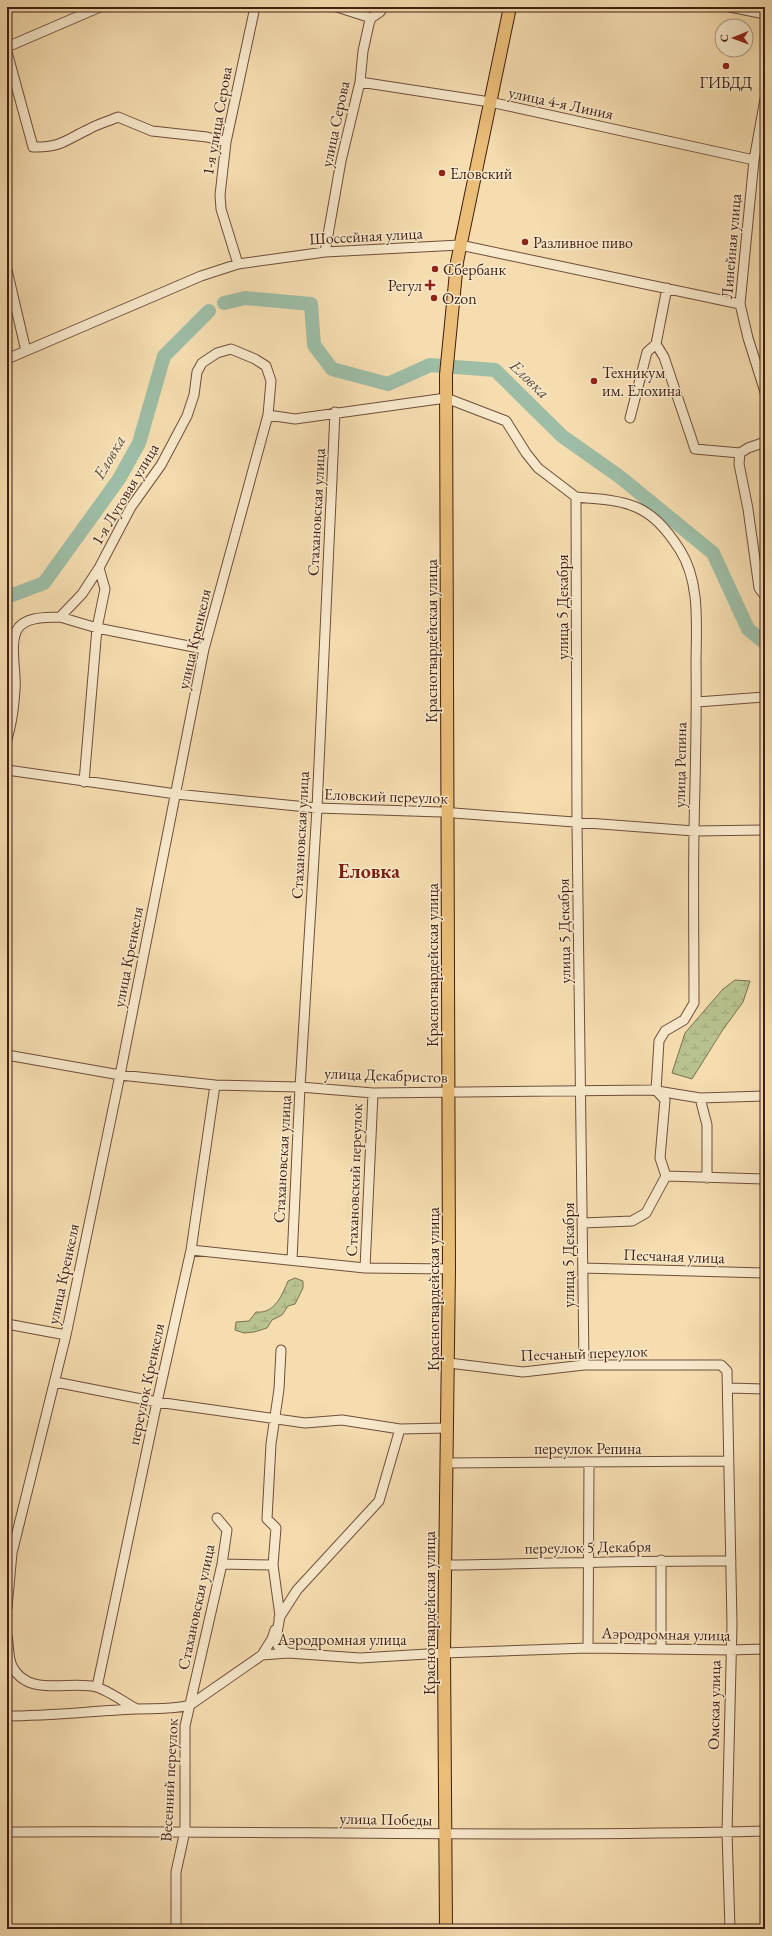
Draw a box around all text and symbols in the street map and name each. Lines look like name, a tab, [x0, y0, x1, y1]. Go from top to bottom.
north arrow	[714, 18, 754, 58]
text: С	[717, 34, 731, 42]
marker: ГИБДД	[721, 61, 731, 71]
street label: 1-я улица Серова	[197, 64, 237, 177]
place label: ГИБДД	[700, 72, 752, 93]
street label: улица Серова	[316, 78, 354, 169]
street label: улица 4-я Линия	[507, 82, 615, 124]
place label: Еловский	[450, 163, 513, 184]
marker: Еловский	[437, 168, 447, 178]
street label: Линейная улица	[716, 192, 746, 299]
street label: Шоссейная улица	[309, 222, 424, 249]
place label: Разливное пиво	[533, 232, 633, 253]
marker: Разливное пиво	[520, 237, 530, 247]
place label: Сбербанк	[443, 259, 506, 280]
marker: Сбербанк	[430, 264, 440, 274]
place label: Регул	[388, 275, 422, 296]
marker: Регул	[425, 280, 435, 290]
place label: Ozon	[442, 288, 477, 309]
marker: Ozon	[429, 293, 439, 303]
water label: Еловка	[505, 354, 555, 403]
place label: Техникум им. Елохина	[602, 362, 682, 401]
marker: Техникум им. Елохина	[589, 376, 599, 386]
water label: Еловка	[87, 431, 130, 484]
street label: 1-я Луговая улица	[86, 439, 164, 549]
street label: Стахановская улица	[302, 447, 330, 577]
street label: улица 5 Декабря	[552, 554, 573, 660]
street label: Красногвардейская улица	[421, 558, 442, 723]
street label: улица Кренкеля	[172, 587, 216, 691]
street label: улица Репина	[669, 721, 691, 808]
street label: Стахановская улица	[286, 770, 314, 900]
street label: Еловский переулок	[324, 783, 449, 809]
district label: Еловка	[338, 858, 400, 884]
street label: улица 5 Декабря	[553, 878, 575, 984]
street label: Красногвардейская улица	[422, 882, 443, 1047]
street label: улица Кренкеля	[108, 905, 148, 1009]
street label: улица Декабристов	[324, 1062, 448, 1088]
street label: Стахановская улица	[268, 1094, 296, 1224]
street label: Стахановский переулок	[341, 1103, 367, 1257]
street label: улица 5 Декабря	[558, 1202, 579, 1308]
street label: Красногвардейская улица	[423, 1206, 444, 1371]
street label: улица Кренкеля	[42, 1222, 84, 1326]
street label: Песчаная улица	[623, 1244, 726, 1268]
street label: переулок Кренкеля	[123, 1321, 169, 1447]
street label: Песчаный переулок	[520, 1340, 649, 1366]
street label: переулок Репина	[534, 1438, 642, 1459]
street label: Красногвардейская улица	[419, 1530, 440, 1695]
street label: переулок 5 Декабря	[525, 1535, 651, 1559]
street label: Стахановская улица	[172, 1542, 220, 1672]
street label: Аэродромная улица	[600, 1622, 731, 1646]
street label: Аэродромная улица	[276, 1629, 407, 1650]
street label: Омская улица	[703, 1659, 725, 1750]
street label: Весенний переулок	[155, 1718, 183, 1842]
street label: улица Победы	[340, 1808, 433, 1830]

